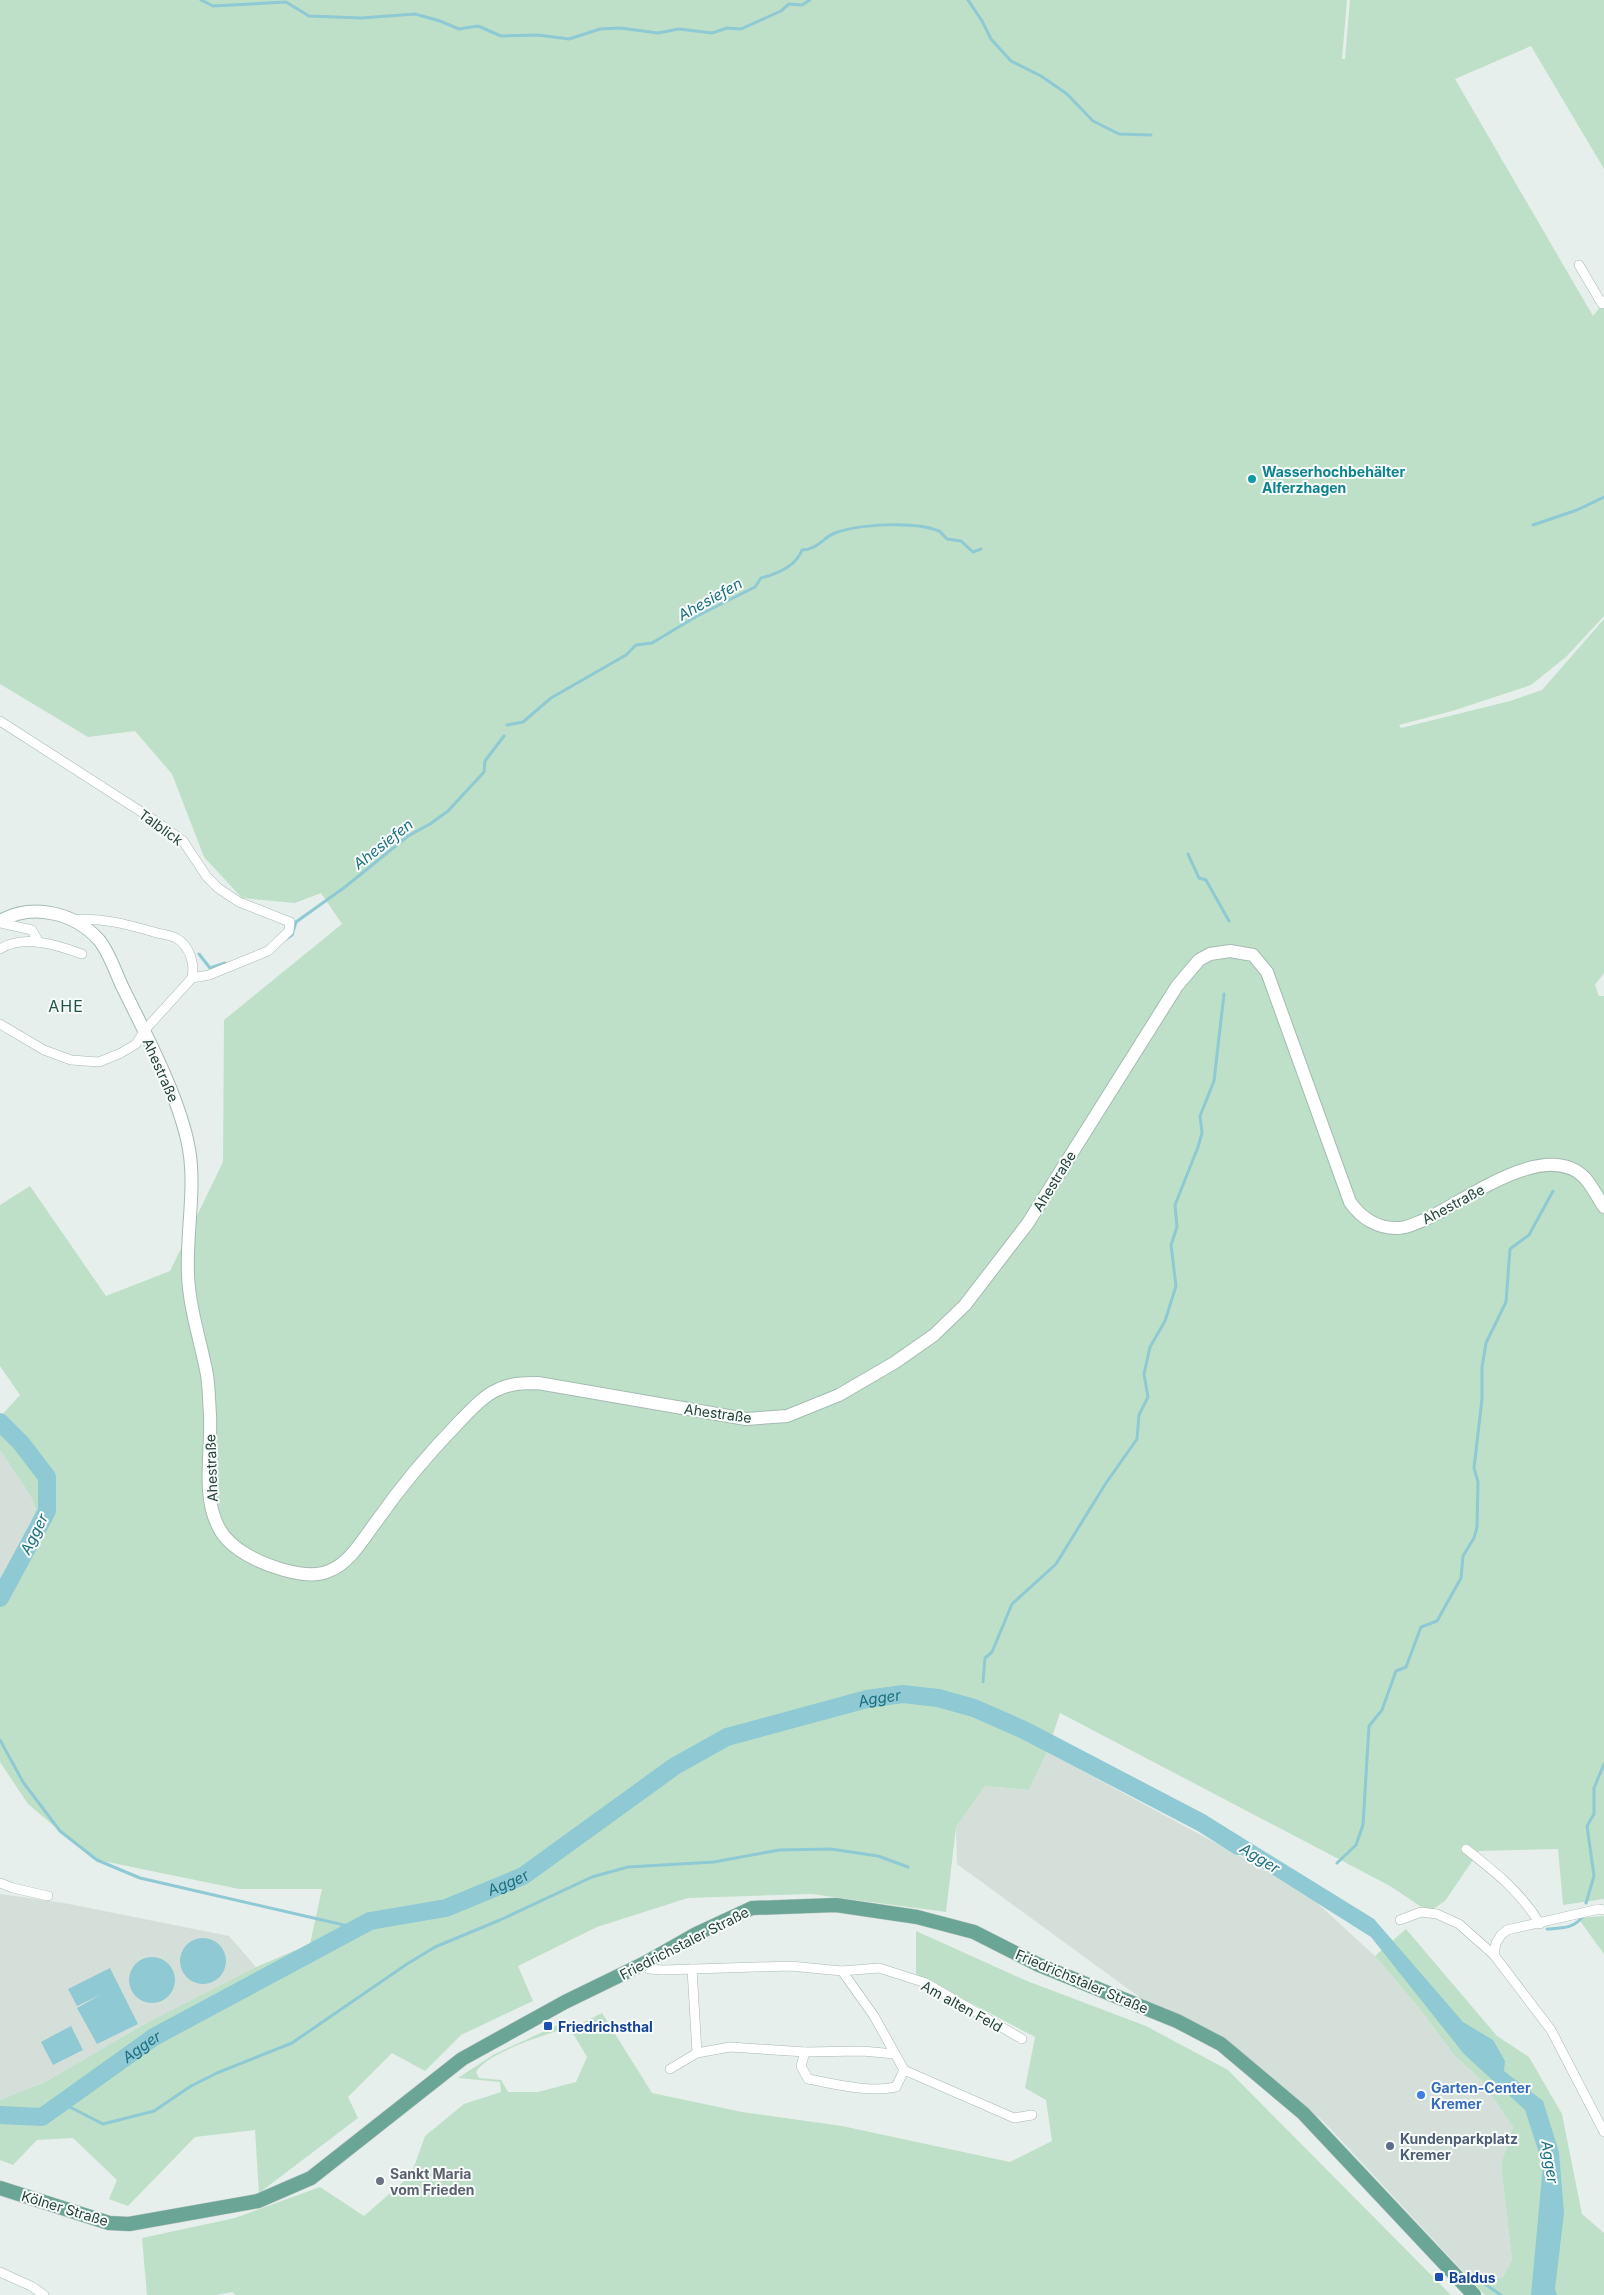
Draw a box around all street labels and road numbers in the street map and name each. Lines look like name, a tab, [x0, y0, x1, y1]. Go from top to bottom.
street label: Talblick	[136, 805, 187, 849]
street label: Ahestraße	[139, 1035, 183, 1105]
street label: Ahestraße	[1029, 1148, 1079, 1214]
street label: Ahestraße	[1419, 1181, 1487, 1227]
street label: Ahestraße	[683, 1400, 753, 1426]
street label: Ahestraße	[201, 1434, 221, 1502]
street label: Friedrichstaler Straße	[617, 1903, 751, 1983]
street label: Friedrichstaler Straße	[1013, 1945, 1151, 2017]
street label: Am alten Feld	[919, 1977, 1005, 2035]
street label: Kölner Straße	[20, 2187, 110, 2229]

